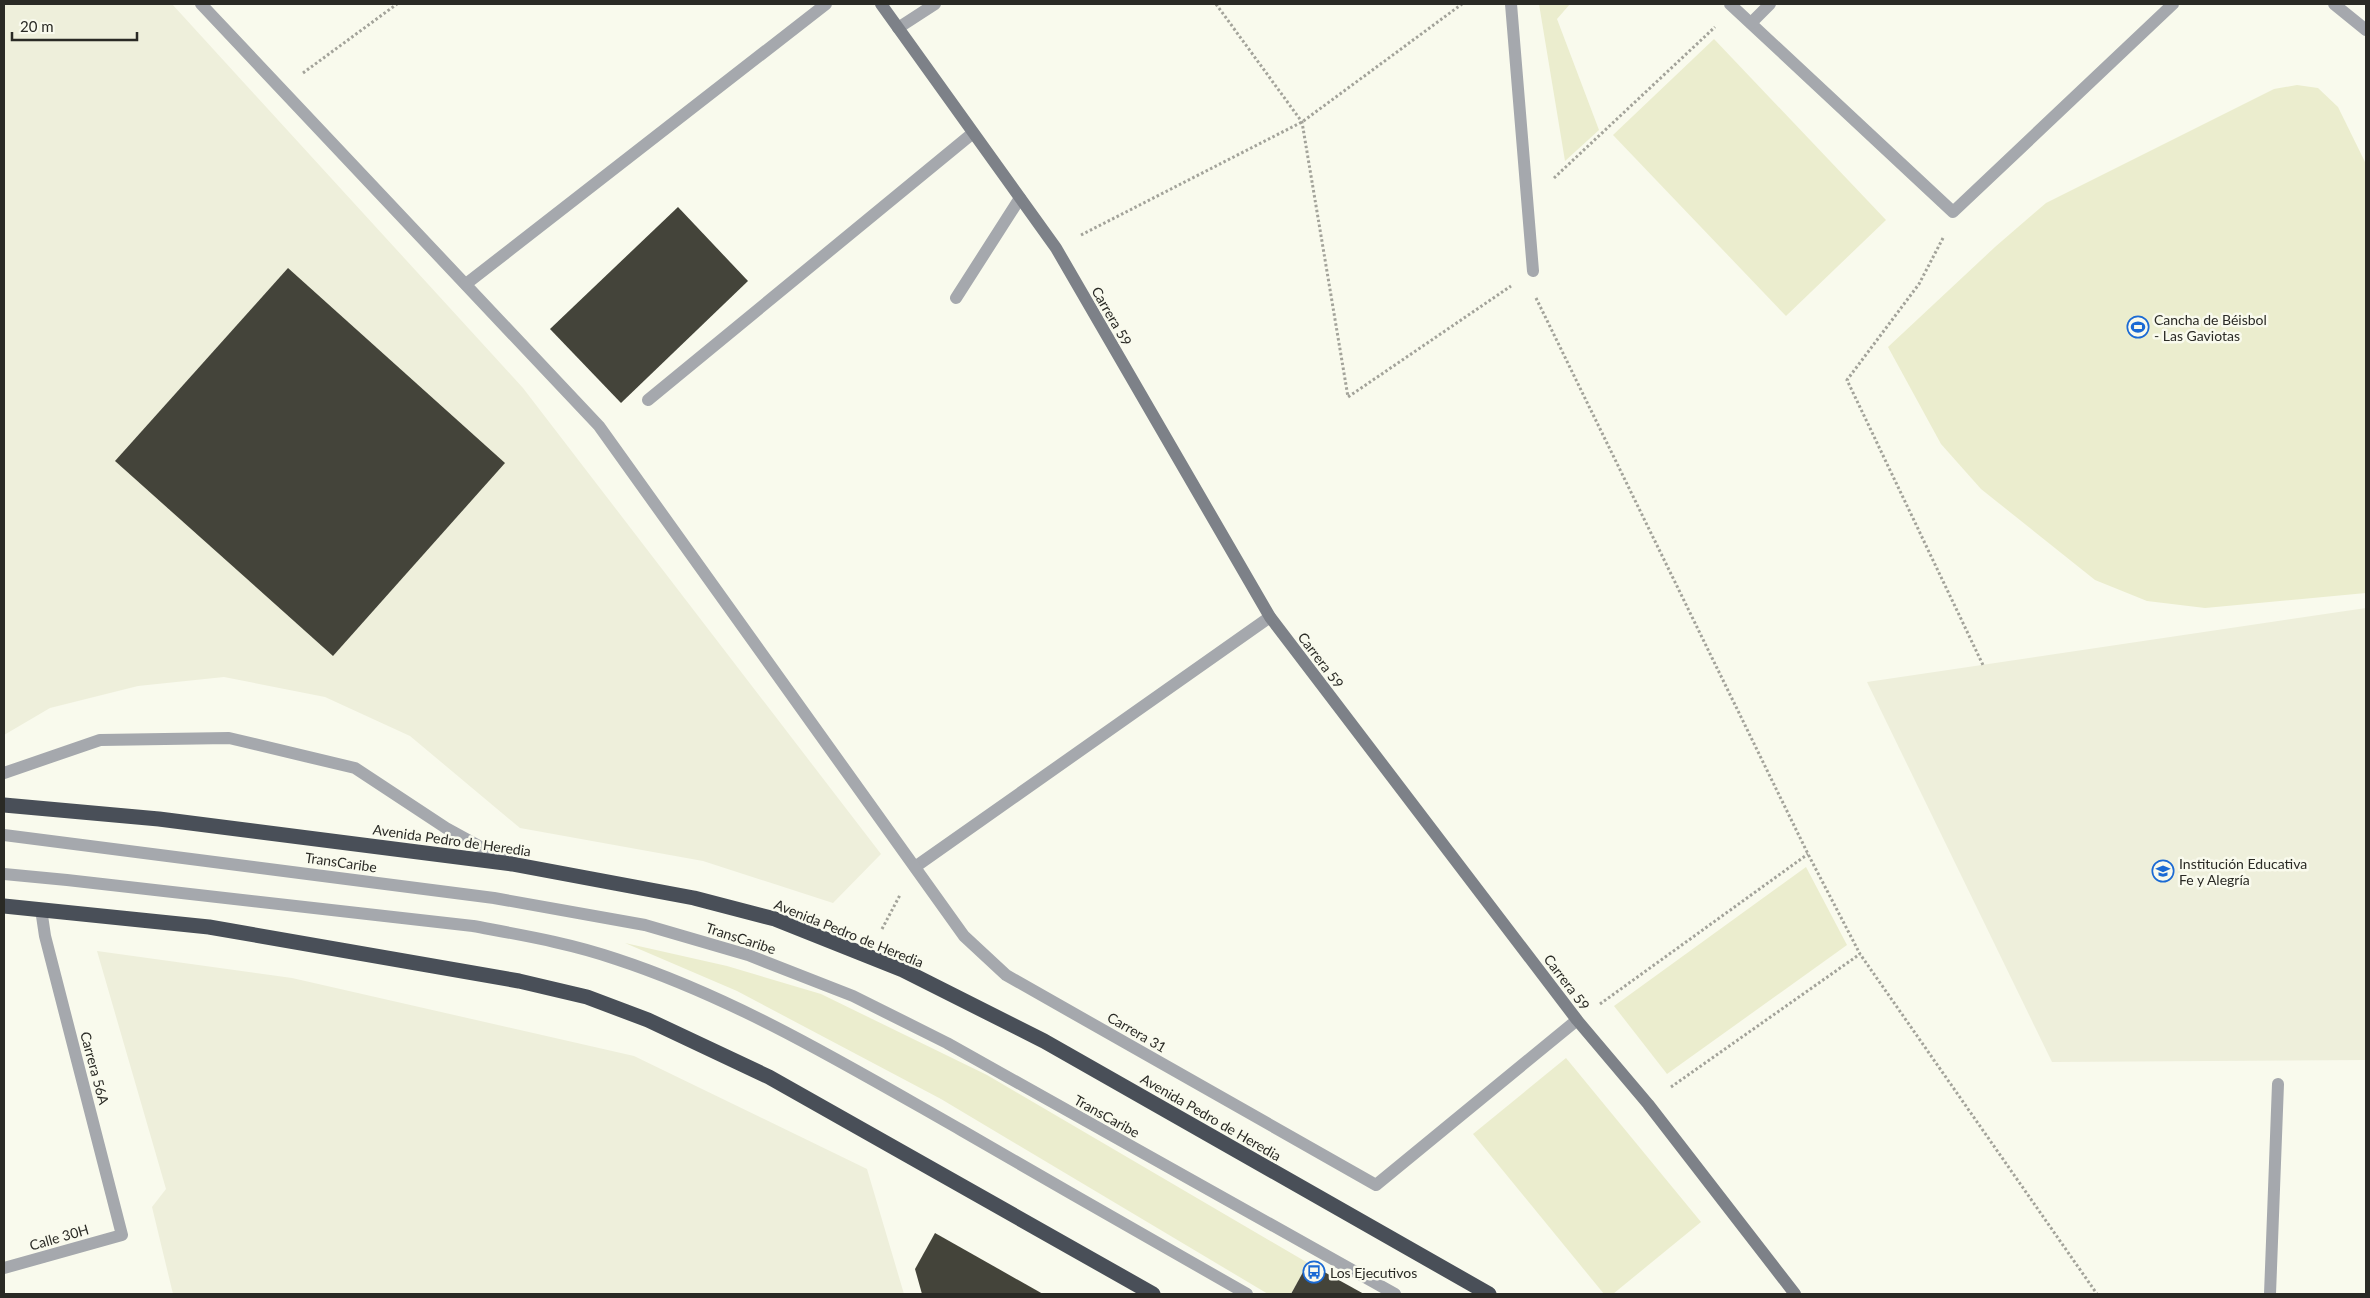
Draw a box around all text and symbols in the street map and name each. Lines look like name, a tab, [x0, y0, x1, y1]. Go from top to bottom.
scale bar	[12, 10, 138, 42]
text: 20 m	[20, 17, 54, 35]
street label: Carrera 59	[1088, 283, 1136, 349]
place label: Cancha de Béisbol - Las Gaviotas	[2154, 311, 2267, 344]
sports icon: Cancha de Béisbol - Las Gaviotas	[2126, 315, 2150, 339]
street label: Carrera 59	[1295, 629, 1347, 691]
street label: Avenida Pedro de Heredia	[372, 820, 532, 860]
street label: TransCaribe	[304, 849, 378, 875]
place label: Institución Educativa Fe y Alegría	[2179, 855, 2307, 888]
school or university icon: Institución Educativa Fe y Alegría	[2151, 859, 2175, 883]
street label: Avenida Pedro de Heredia	[772, 895, 926, 971]
street label: TransCaribe	[704, 919, 778, 957]
street label: Carrera 59	[1541, 951, 1593, 1013]
street label: Carrera 31	[1104, 1008, 1170, 1056]
street label: Carrera 56A	[77, 1030, 113, 1107]
street label: Avenida Pedro de Heredia	[1138, 1070, 1284, 1164]
street label: TransCaribe	[1071, 1091, 1143, 1141]
street label: Calle 30H	[27, 1220, 91, 1254]
bus stop icon: Los Ejecutivos	[1302, 1260, 1326, 1284]
place label: Los Ejecutivos	[1330, 1264, 1417, 1281]

